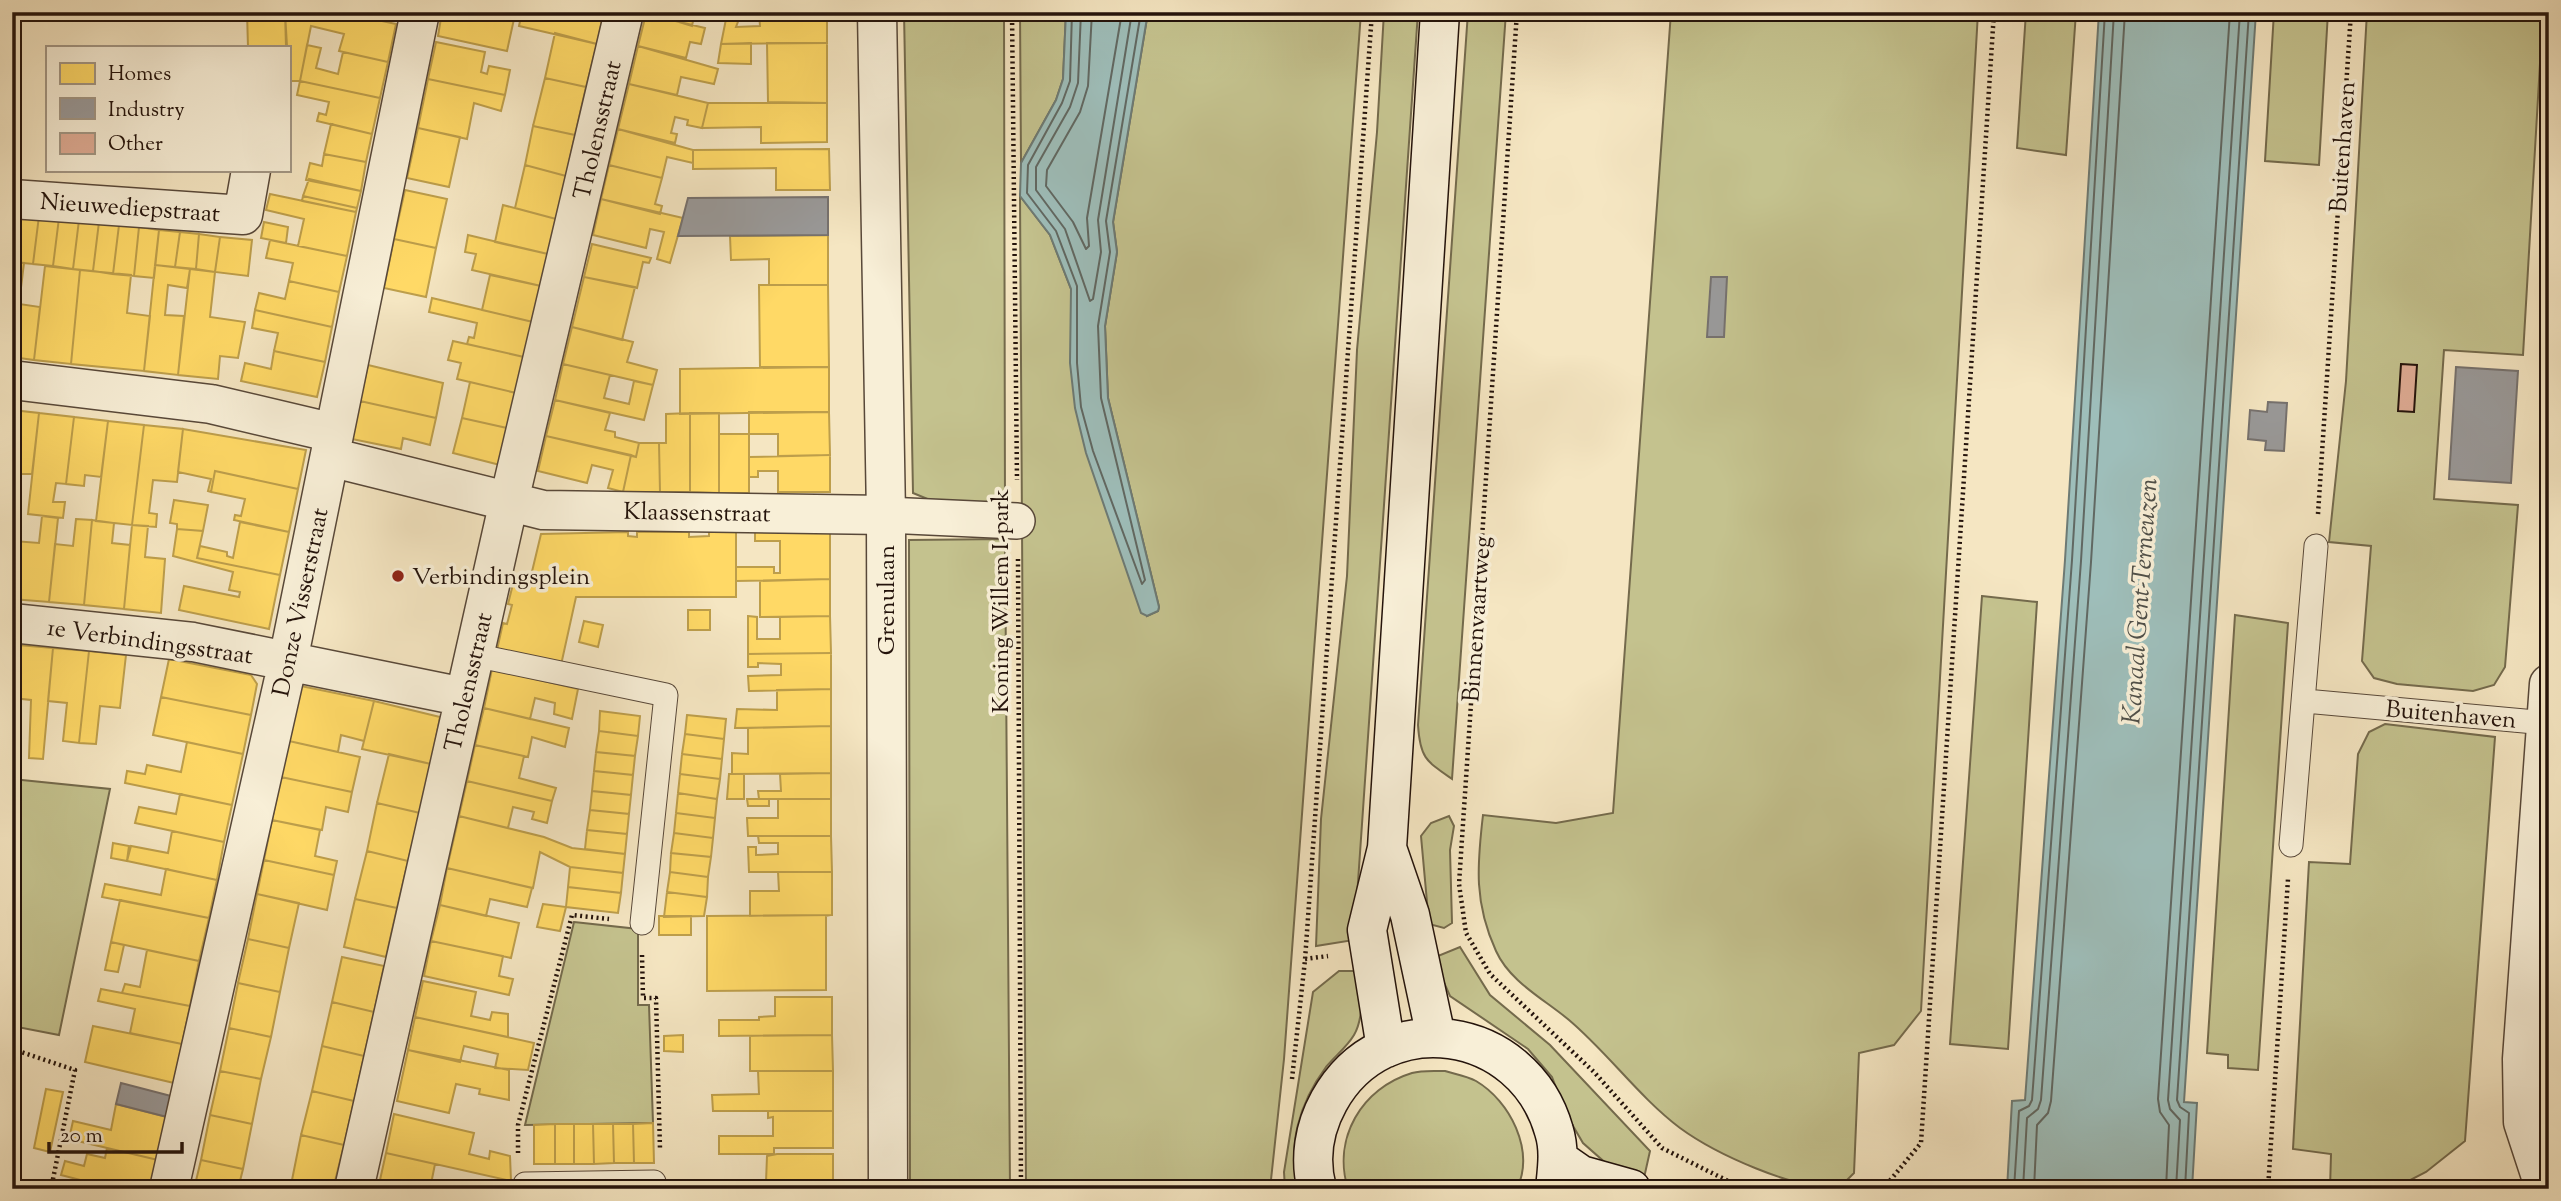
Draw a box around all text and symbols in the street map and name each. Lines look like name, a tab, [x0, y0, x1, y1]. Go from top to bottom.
legend	[46, 46, 290, 172]
street label: Tholensstraat	[566, 58, 631, 203]
text: Homes	[108, 60, 171, 90]
street label: Buitenhaven	[2322, 80, 2366, 214]
text: Industry	[108, 96, 185, 126]
text: Other	[108, 130, 163, 160]
street label: Nieuwediepstraat	[39, 186, 221, 232]
water label: Kanaal Gent-Terneuzen	[2114, 476, 2169, 726]
street label: Koning Willem I-park	[985, 489, 1019, 713]
street label: Klaassenstraat	[623, 496, 771, 532]
street label: Donze Visserstraat	[265, 505, 339, 700]
street label: Binnenvaartweg	[1455, 535, 1501, 703]
street label: Grenulaan	[871, 545, 905, 655]
place label: Verbindingsplein	[412, 561, 590, 595]
marker: Verbindingsplein	[390, 568, 406, 584]
street label: Tholensstraat	[437, 610, 502, 755]
street label: 1e Verbindingsstraat	[45, 612, 255, 674]
street label: Buitenhaven	[2384, 693, 2518, 739]
scale bar	[49, 1110, 182, 1154]
text: 20 m	[60, 1122, 103, 1152]

